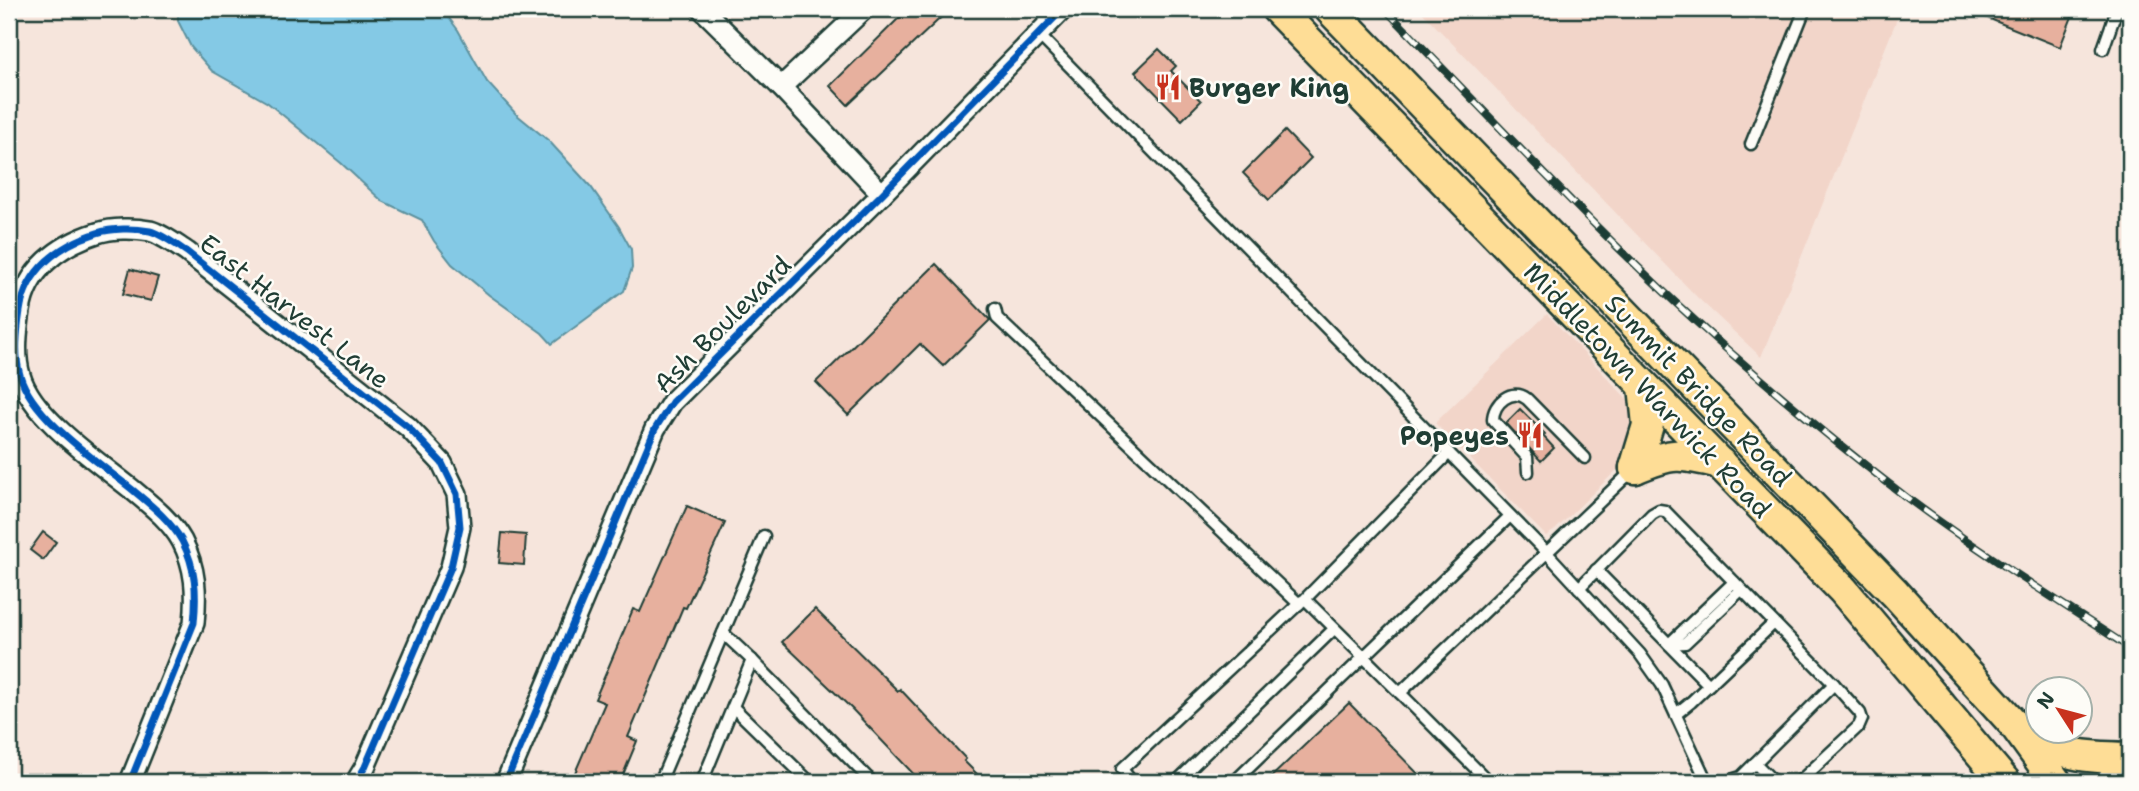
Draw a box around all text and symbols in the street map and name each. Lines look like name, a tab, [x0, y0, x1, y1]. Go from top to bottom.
place label: Burger King	[1189, 70, 1349, 105]
restaurant icon: Burger King	[1153, 72, 1183, 102]
street label: East Harvest Lane	[193, 226, 397, 396]
street label: Ash Boulevard	[646, 248, 798, 400]
street label: Middletown Warwick Road	[1516, 255, 1780, 525]
street label: Summit Bridge Road	[1598, 286, 1800, 494]
place label: Popeyes	[1400, 418, 1509, 453]
restaurant icon: Popeyes	[1515, 420, 1545, 450]
north arrow	[2024, 676, 2094, 746]
text: N	[2031, 687, 2060, 714]

